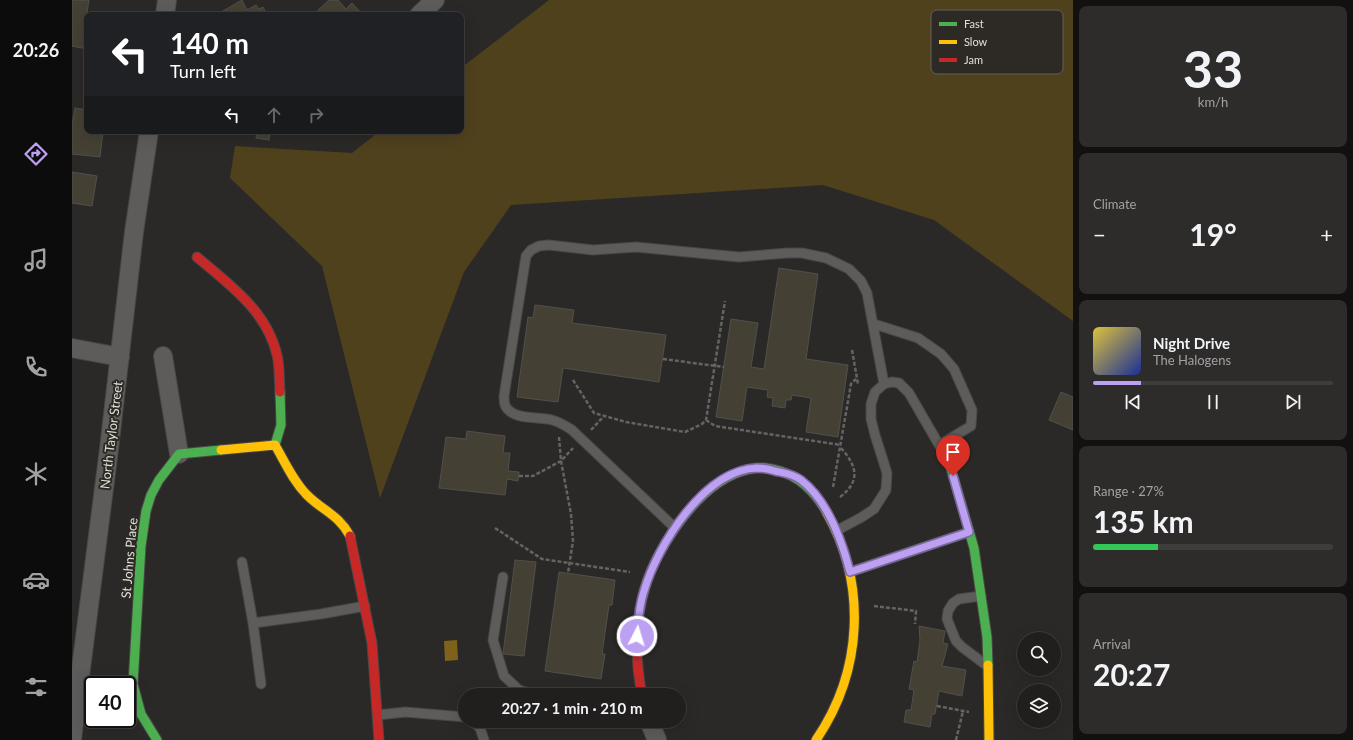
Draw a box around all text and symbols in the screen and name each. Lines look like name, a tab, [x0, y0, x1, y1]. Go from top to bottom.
legend	[931, 10, 1063, 74]
text: Fast	[964, 17, 984, 30]
text: 140 m	[170, 26, 249, 60]
icon: left	[104, 28, 156, 80]
text: Slow	[964, 35, 988, 48]
text: 33	[1183, 37, 1243, 99]
text: 20:26	[13, 39, 59, 61]
text: Jam	[964, 53, 983, 66]
text: Turn left	[170, 60, 236, 82]
text: km/h	[1198, 94, 1228, 110]
icon: left	[221, 104, 243, 126]
icon: ahead	[263, 104, 285, 126]
icon: right	[305, 104, 327, 126]
icon: directions	[22, 140, 50, 168]
text: Climate	[1093, 196, 1136, 212]
text: 19°	[1189, 216, 1237, 252]
text: −	[1093, 221, 1106, 248]
text: +	[1320, 221, 1333, 248]
icon: music	[22, 246, 50, 274]
text: Night Drive	[1153, 334, 1230, 352]
text: The Halogens	[1153, 352, 1231, 368]
icon: phone	[22, 353, 50, 381]
street label: North Taylor Street	[96, 380, 126, 490]
icon: previous	[1122, 391, 1144, 413]
icon: pause	[1202, 391, 1224, 413]
icon: next	[1282, 391, 1304, 413]
pin	[936, 435, 970, 476]
icon: arrive	[942, 441, 964, 463]
icon: climate	[22, 460, 50, 488]
text: Range · 27%	[1093, 483, 1164, 499]
text: 135 km	[1093, 503, 1194, 539]
street label: St Johns Place	[118, 517, 140, 599]
icon: car	[22, 566, 50, 594]
position arrow	[616, 615, 658, 657]
map controls	[1017, 632, 1061, 728]
button: search	[1017, 632, 1061, 676]
text: Arrival	[1093, 636, 1130, 652]
text: 20:27	[1093, 656, 1170, 692]
icon: filters	[22, 673, 50, 701]
speed limit sign: 40	[84, 676, 136, 728]
button: layers	[1017, 684, 1061, 728]
text: 20:27 · 1 min · 210 m	[502, 699, 642, 717]

